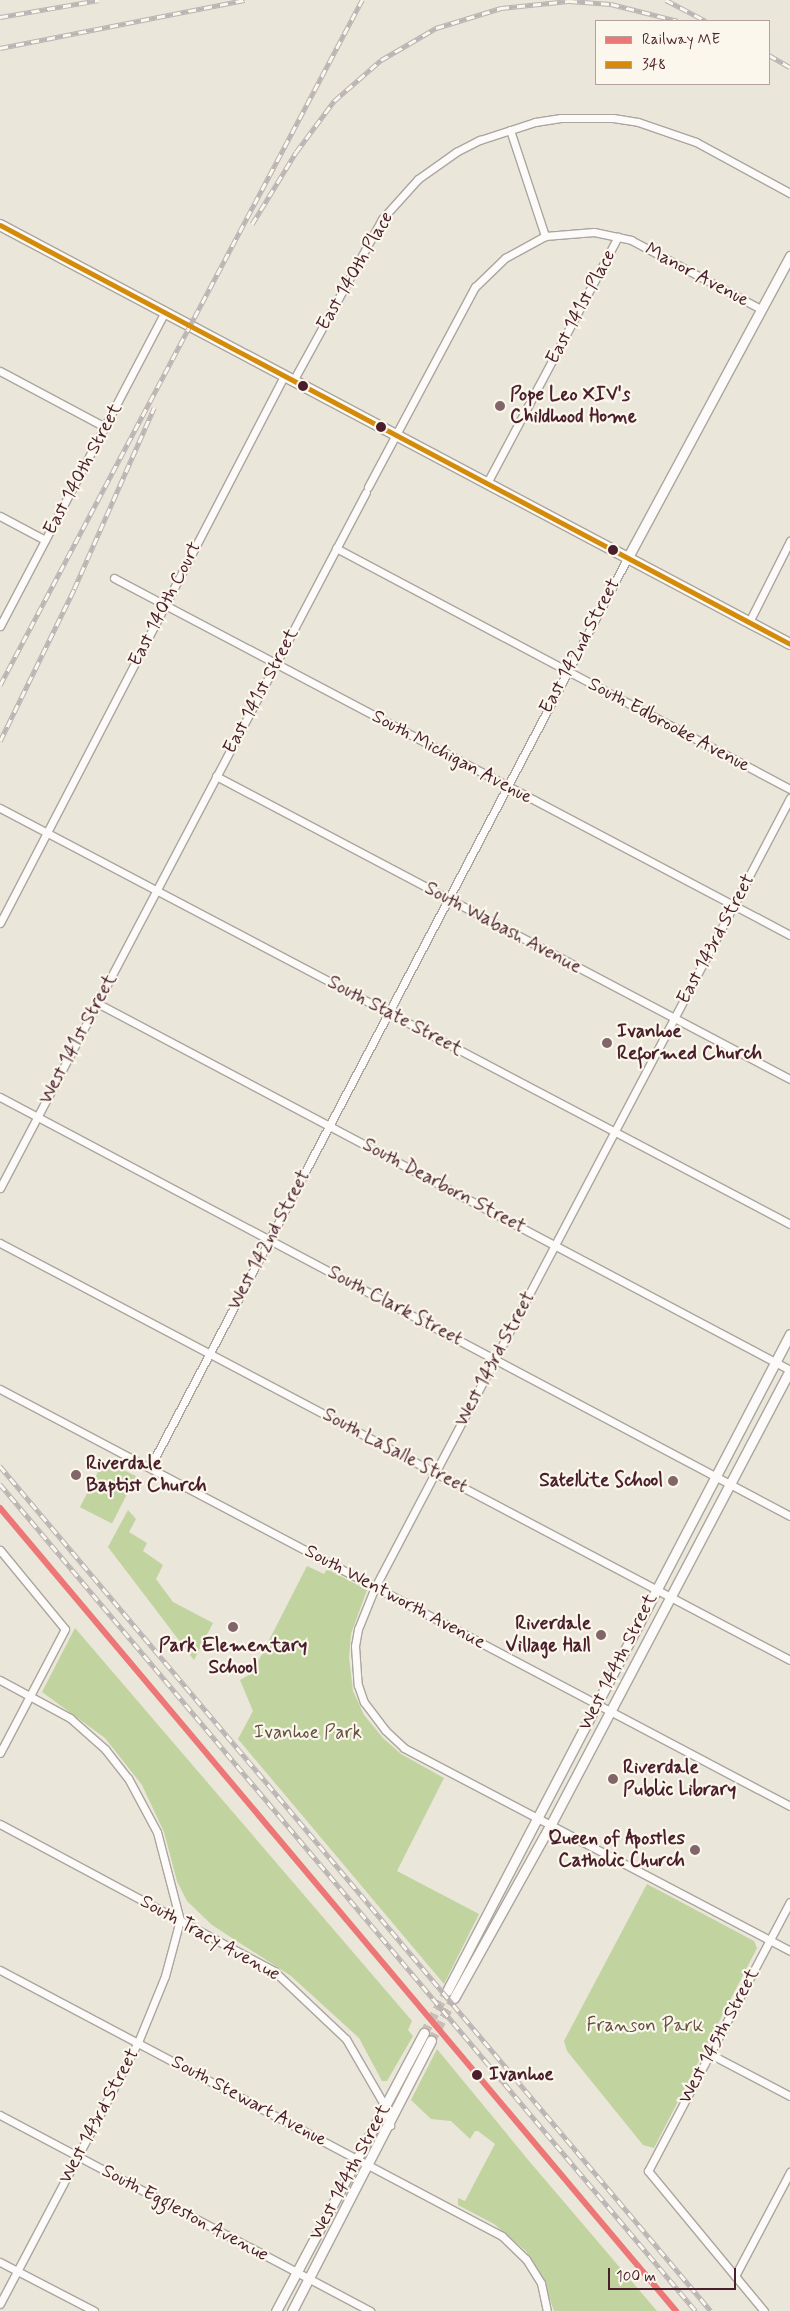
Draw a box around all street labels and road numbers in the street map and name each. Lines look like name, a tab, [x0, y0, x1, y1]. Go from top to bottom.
street label: East 140th Place	[312, 208, 398, 334]
street label: Manor Avenue	[640, 237, 754, 313]
street label: East 141st Place	[541, 246, 621, 368]
street label: East 140th Street	[39, 399, 127, 539]
street label: East 140th Court	[124, 538, 206, 670]
street label: East 142nd Street	[535, 575, 625, 717]
street label: East 141st Street	[218, 624, 304, 758]
street label: South Edbrooke Avenue	[583, 672, 755, 778]
street label: South Michigan Avenue	[366, 704, 538, 810]
street label: East 143rd Street	[672, 870, 760, 1008]
street label: South Wabash Avenue	[421, 877, 585, 979]
street label: West 141st Street	[34, 970, 122, 1108]
street label: South State Street	[324, 971, 466, 1061]
street label: South Dearborn Street	[359, 1134, 529, 1238]
street label: West 142nd Street	[223, 1167, 315, 1313]
street label: South Clark Street	[322, 1260, 468, 1352]
street label: West 143rd Street	[450, 1288, 540, 1430]
street label: South LaSalle Street	[317, 1402, 473, 1500]
street label: South Wentworth Avenue	[301, 1540, 489, 1654]
street label: West 144th Street	[574, 1590, 662, 1734]
street label: South Tracy Avenue	[137, 1891, 283, 1985]
street label: West 145th Street	[674, 1964, 764, 2108]
street label: West 143rd Street	[54, 2045, 144, 2187]
street label: South Stewart Avenue	[165, 2049, 333, 2153]
street label: West 144th Street	[305, 2100, 395, 2244]
street label: South Eggleston Avenue	[99, 2160, 271, 2266]

